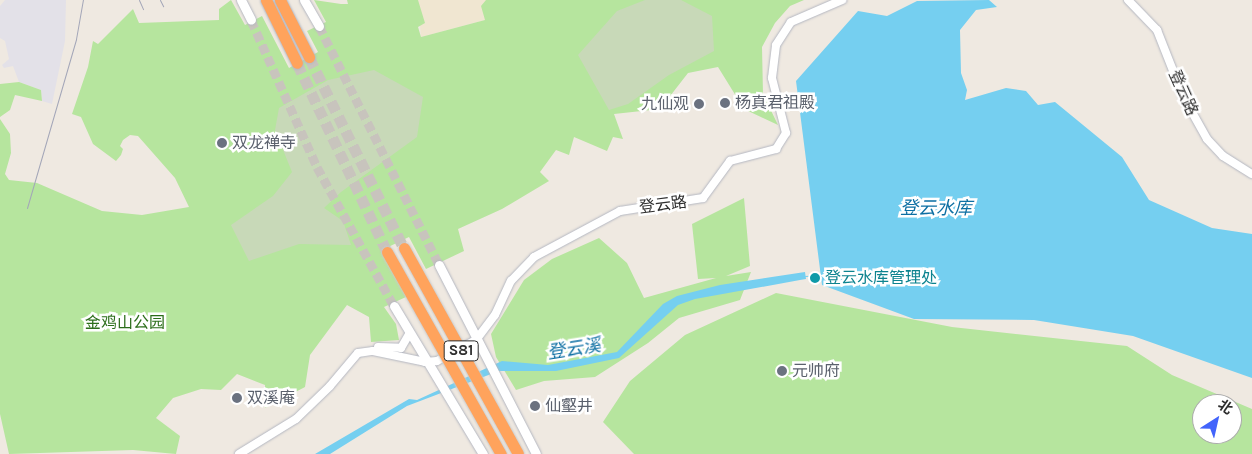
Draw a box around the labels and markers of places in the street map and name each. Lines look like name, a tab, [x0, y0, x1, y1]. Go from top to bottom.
place label: 杨真君祖殿	[735, 93, 815, 113]
place label: 九仙观	[641, 94, 689, 114]
marker: 杨真君祖殿	[719, 97, 731, 109]
marker: 九仙观	[693, 98, 705, 110]
place label: 双龙禅寺	[232, 133, 296, 153]
marker: 双龙禅寺	[216, 137, 228, 149]
place label: 登云水库管理处	[825, 268, 937, 288]
marker: 登云水库管理处	[809, 272, 821, 284]
place label: 元帅府	[792, 361, 840, 381]
marker: 元帅府	[776, 365, 788, 377]
place label: 双溪庵	[247, 388, 295, 408]
marker: 双溪庵	[231, 392, 243, 404]
place label: 仙壑井	[545, 396, 593, 416]
marker: 仙壑井	[529, 400, 541, 412]

